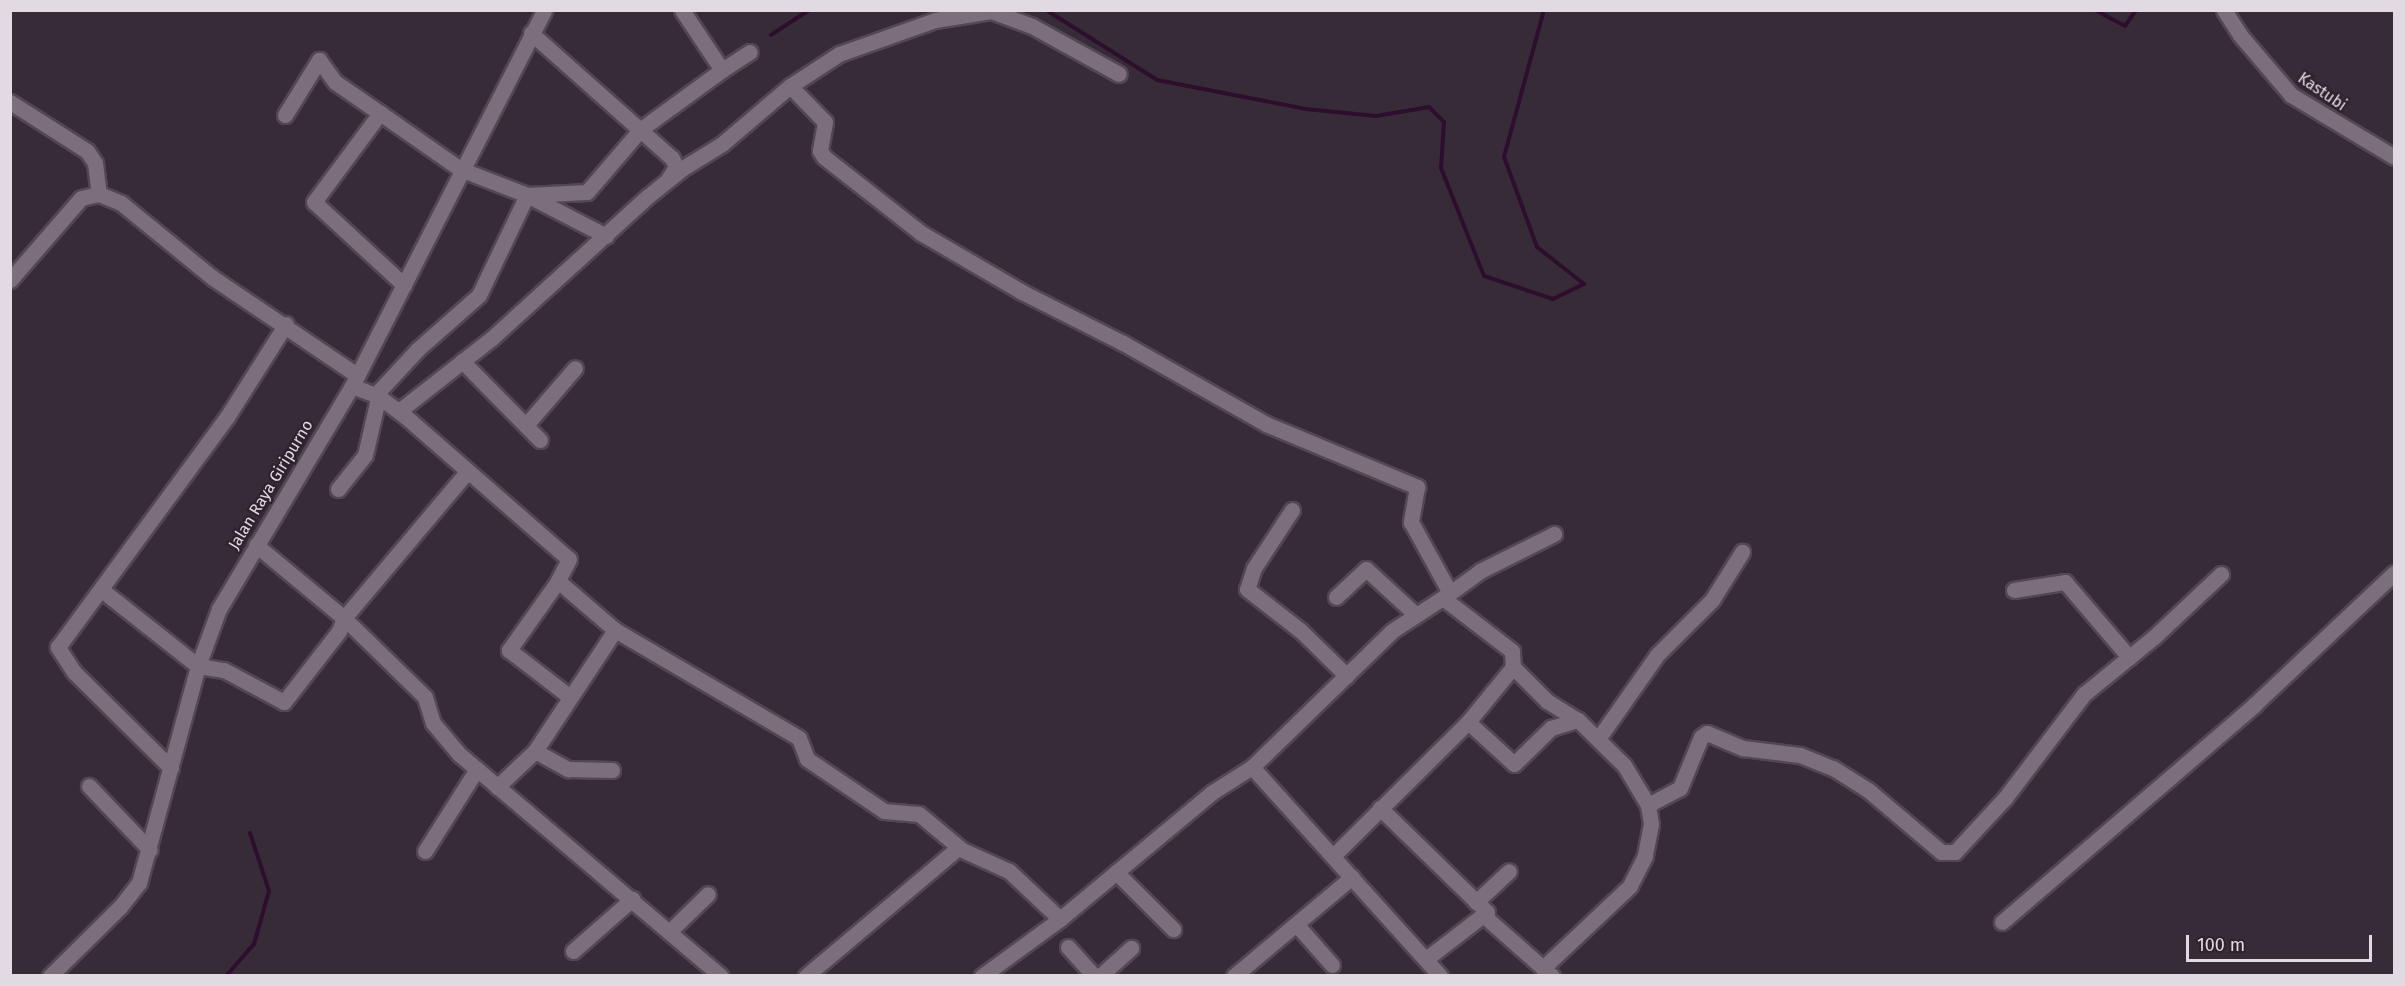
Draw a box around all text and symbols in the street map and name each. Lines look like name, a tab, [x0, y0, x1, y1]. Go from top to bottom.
street label: Kastubi	[2294, 69, 2350, 115]
street label: Jalan Raya Giripurno	[225, 417, 317, 553]
scale bar	[2189, 923, 2375, 961]
text: 100 m	[2197, 934, 2245, 956]

